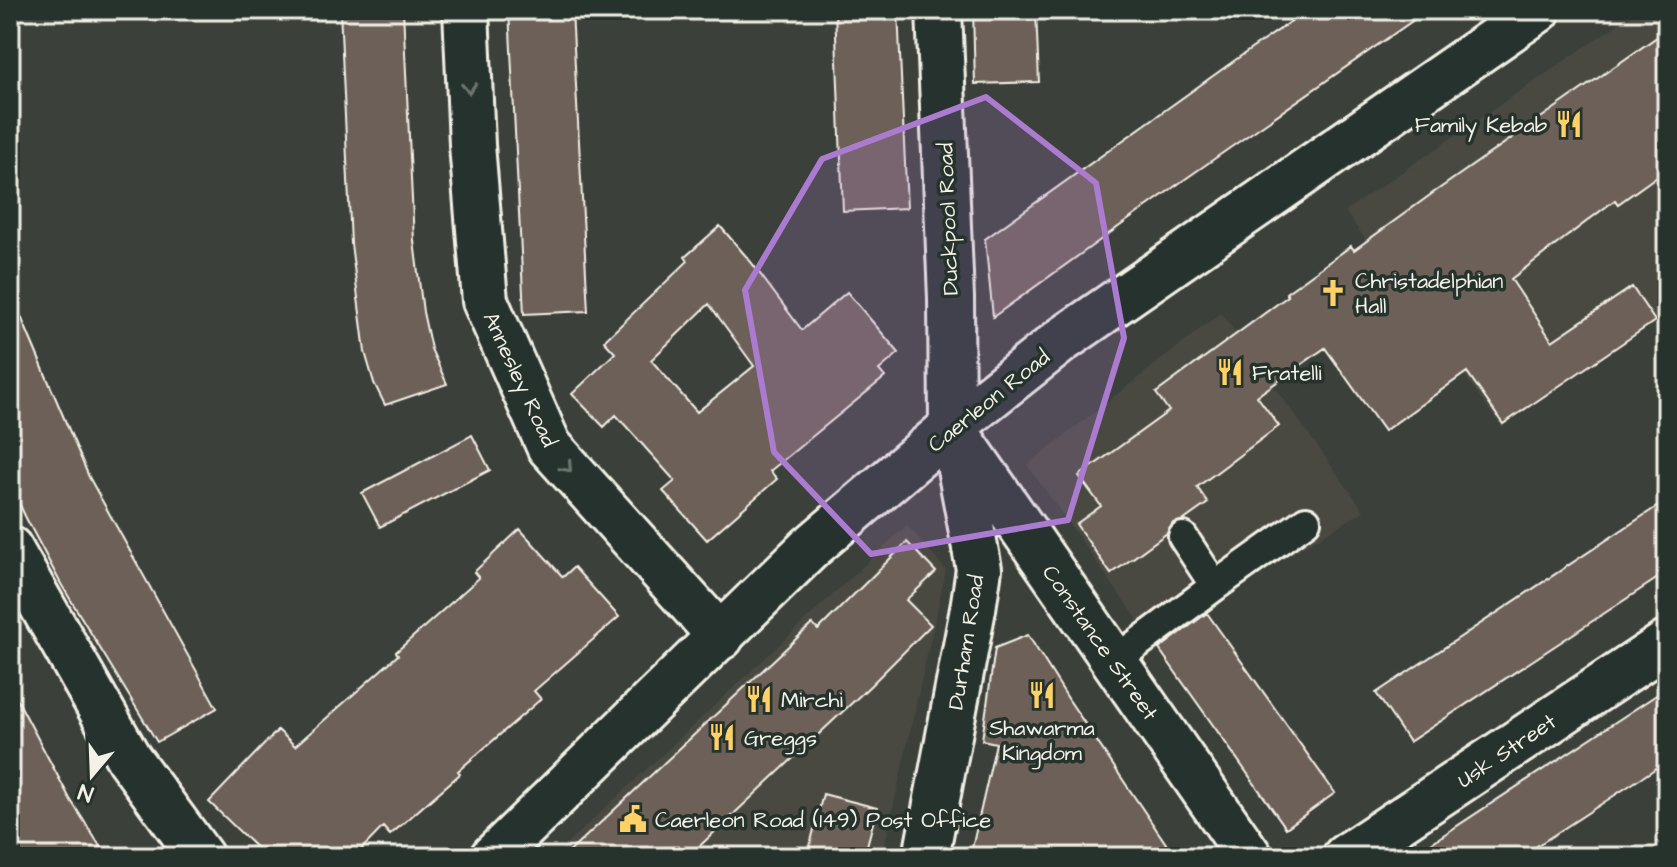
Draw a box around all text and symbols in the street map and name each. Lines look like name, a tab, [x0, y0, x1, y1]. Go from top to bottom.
one-way arrow	[461, 82, 478, 95]
restaurant icon: Family Kebab	[1554, 109, 1584, 139]
place label: Family Kebab	[1415, 110, 1547, 142]
street label: Duckpool Road	[930, 142, 967, 296]
place label: Christadelphian Hall	[1355, 266, 1503, 322]
church icon: Christadelphian Hall	[1318, 278, 1348, 308]
street label: Annesley Road	[474, 307, 565, 453]
street label: Caerleon Road	[921, 342, 1057, 460]
restaurant icon: Fratelli	[1215, 357, 1245, 387]
place label: Fratelli	[1252, 358, 1322, 389]
one-way arrow	[558, 457, 572, 472]
street label: Constance Street	[1034, 559, 1165, 727]
street label: Durham Road	[941, 573, 992, 712]
restaurant icon: Shawarma Kingdom	[1027, 680, 1057, 710]
restaurant icon: Mirchi	[744, 684, 774, 714]
place label: Mirchi	[781, 685, 843, 716]
street label: Usk Street	[1451, 707, 1563, 796]
place label: Shawarma Kingdom	[989, 713, 1095, 770]
restaurant icon: Greggs	[707, 722, 737, 752]
place label: Greggs	[744, 723, 817, 755]
north arrow	[52, 735, 132, 815]
text: N	[74, 776, 98, 809]
public building icon: Caerleon Road (149) Post Office	[618, 804, 648, 834]
place label: Caerleon Road (149) Post Office	[655, 805, 991, 836]

